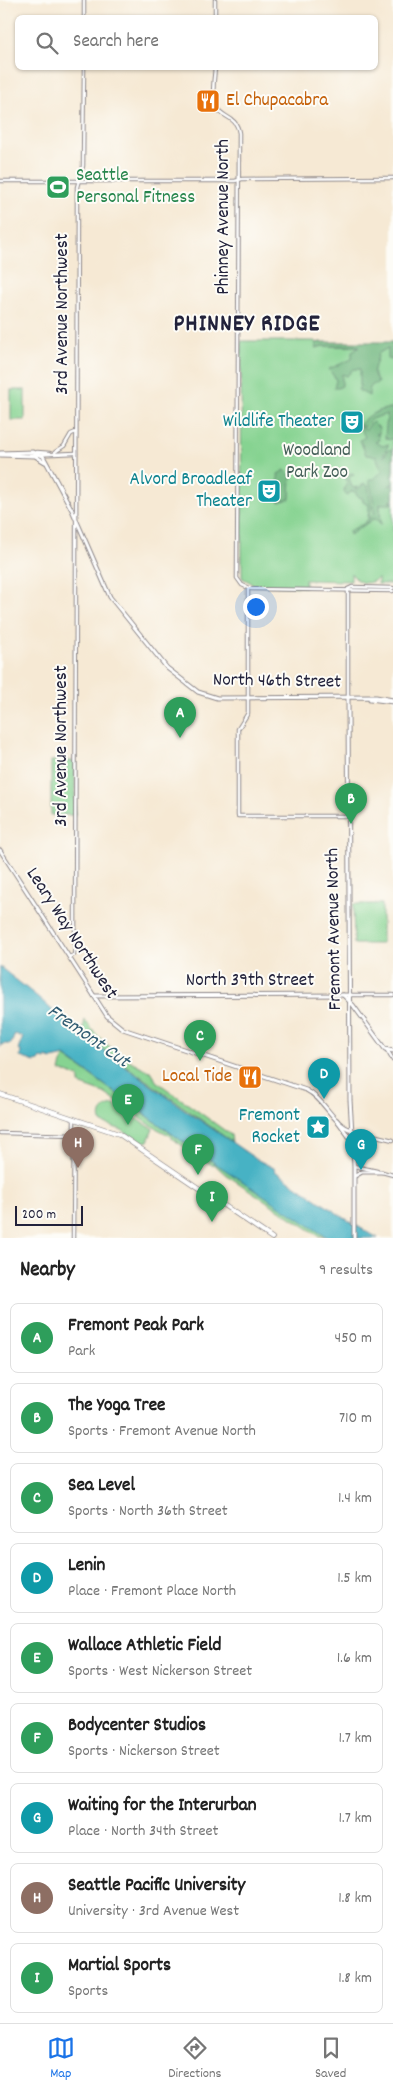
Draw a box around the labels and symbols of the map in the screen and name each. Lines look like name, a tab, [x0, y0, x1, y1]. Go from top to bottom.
restaurant icon: El Chupacabra	[195, 88, 221, 114]
place label: El Chupacabra	[226, 88, 329, 115]
street label: Phinney Avenue North	[211, 139, 238, 295]
place label: Seattle Personal Fitness	[76, 163, 195, 212]
sports icon: Seattle Personal Fitness	[45, 174, 71, 200]
street label: 3rd Avenue Northwest	[50, 233, 77, 395]
district label: PHINNEY RIDGE	[173, 308, 321, 342]
place label: Wildlife Theater	[223, 409, 334, 436]
theatre icon: Wildlife Theater	[339, 409, 365, 435]
park label: Woodland Park Zoo	[283, 438, 351, 487]
place label: Alvord Broadleaf Theater	[130, 467, 253, 516]
theatre icon: Alvord Broadleaf Theater	[256, 478, 282, 504]
your location	[243, 594, 269, 620]
street label: 3rd Avenue Northwest	[49, 665, 76, 827]
street label: North 46th Street	[213, 667, 341, 697]
pin: A	[164, 697, 196, 738]
pin: B	[335, 783, 367, 824]
street label: Fremont Avenue North	[320, 848, 350, 1010]
street label: Leary Way Northwest	[18, 863, 124, 1005]
street label: North 39th Street	[186, 968, 314, 995]
water label: Fremont Cut	[41, 998, 136, 1077]
pin: C	[184, 1020, 216, 1061]
pin: D	[308, 1058, 340, 1099]
place label: Local Tide	[162, 1064, 232, 1091]
restaurant icon: Local Tide	[237, 1064, 263, 1090]
pin: E	[112, 1084, 144, 1125]
place label: Fremont Rocket	[239, 1103, 300, 1152]
place icon: Fremont Rocket	[305, 1114, 331, 1140]
pin: H	[62, 1127, 94, 1168]
pin: G	[345, 1129, 377, 1170]
pin: F	[182, 1134, 214, 1175]
pin: I	[196, 1181, 228, 1222]
scale bar	[15, 1203, 82, 1226]

